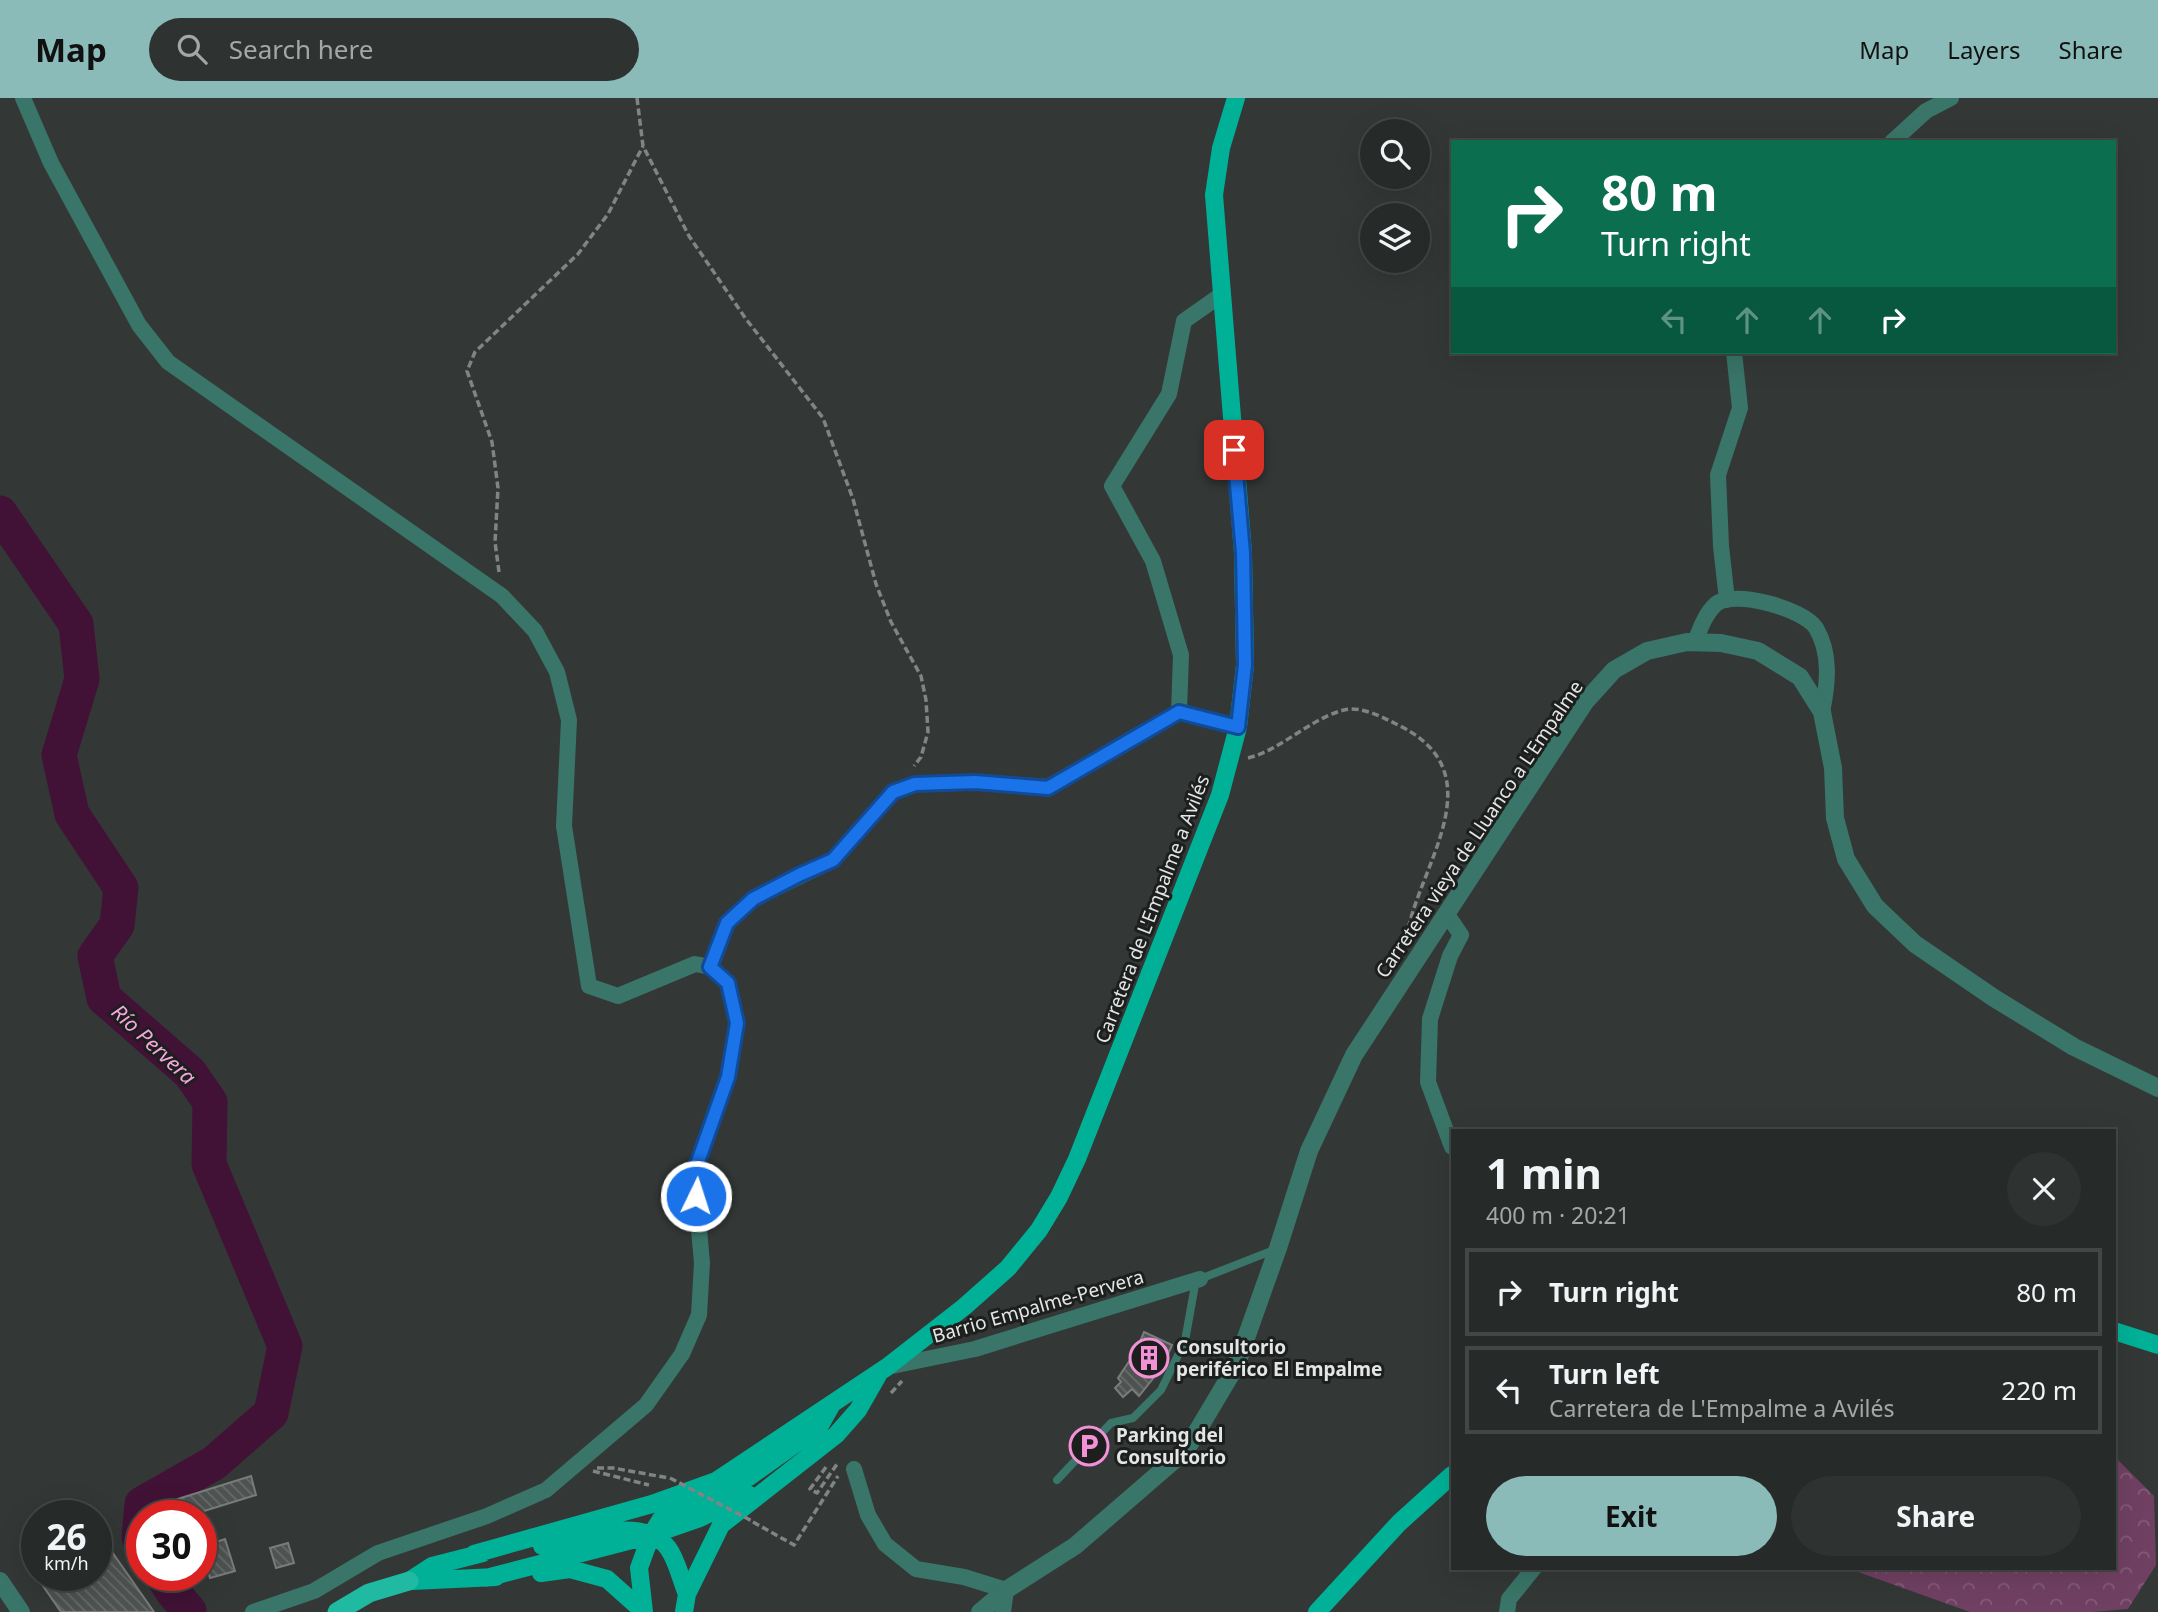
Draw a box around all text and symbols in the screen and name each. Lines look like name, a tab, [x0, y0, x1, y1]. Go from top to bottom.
search box	[149, 18, 639, 81]
text: Map	[35, 27, 107, 72]
icon: search	[173, 30, 211, 68]
text: Search here	[229, 31, 373, 67]
text: Map	[1859, 33, 1909, 66]
text: Layers	[1947, 33, 2021, 66]
text: Share	[2059, 33, 2123, 66]
map controls	[1360, 119, 1430, 273]
button: search	[1360, 119, 1430, 189]
text: 80 m	[1601, 159, 1718, 225]
icon: right	[1486, 168, 1577, 259]
button: layers	[1360, 203, 1430, 273]
text: Turn right	[1601, 222, 1751, 265]
icon: left	[1655, 301, 1693, 339]
icon: ahead	[1728, 301, 1766, 339]
icon: ahead	[1801, 301, 1839, 339]
icon: right	[1874, 301, 1912, 339]
pin	[1204, 420, 1264, 480]
icon: arrive	[1215, 431, 1253, 469]
street label: Carretera vieya de Lluanco a L'Empalme	[1369, 675, 1589, 983]
street label: Carretera de L'Empalme a Avilés	[1089, 771, 1215, 1047]
water label: Río Pervera	[106, 998, 202, 1090]
text: 1 min	[1486, 1144, 1602, 1201]
button: close	[2007, 1152, 2081, 1226]
position arrow	[659, 1159, 733, 1233]
text: 400 m · 20:21	[1486, 1199, 1630, 1231]
street label: Barrio Empalme-Pervera	[929, 1263, 1147, 1349]
icon: right	[1490, 1273, 1528, 1311]
text: Turn right	[1549, 1274, 1679, 1310]
text: 80 m	[2016, 1274, 2077, 1310]
place label: Consultorio periférico El Empalme	[1176, 1334, 1382, 1382]
building icon: Consultorio periférico El Empalme	[1128, 1337, 1170, 1379]
text: Turn left	[1549, 1356, 1660, 1392]
icon: left	[1490, 1371, 1528, 1409]
text: 220 m	[2001, 1372, 2077, 1408]
text: Carretera de L'Empalme a Avilés	[1549, 1392, 1894, 1424]
place label: Parking del Consultorio	[1116, 1422, 1226, 1470]
parking icon: Parking del Consultorio	[1068, 1425, 1110, 1467]
button: Exit	[1486, 1476, 1777, 1556]
button: Share	[1791, 1476, 2081, 1556]
speed limit sign: 30	[126, 1500, 217, 1591]
text: 26	[46, 1513, 87, 1560]
text: km/h	[44, 1551, 89, 1575]

